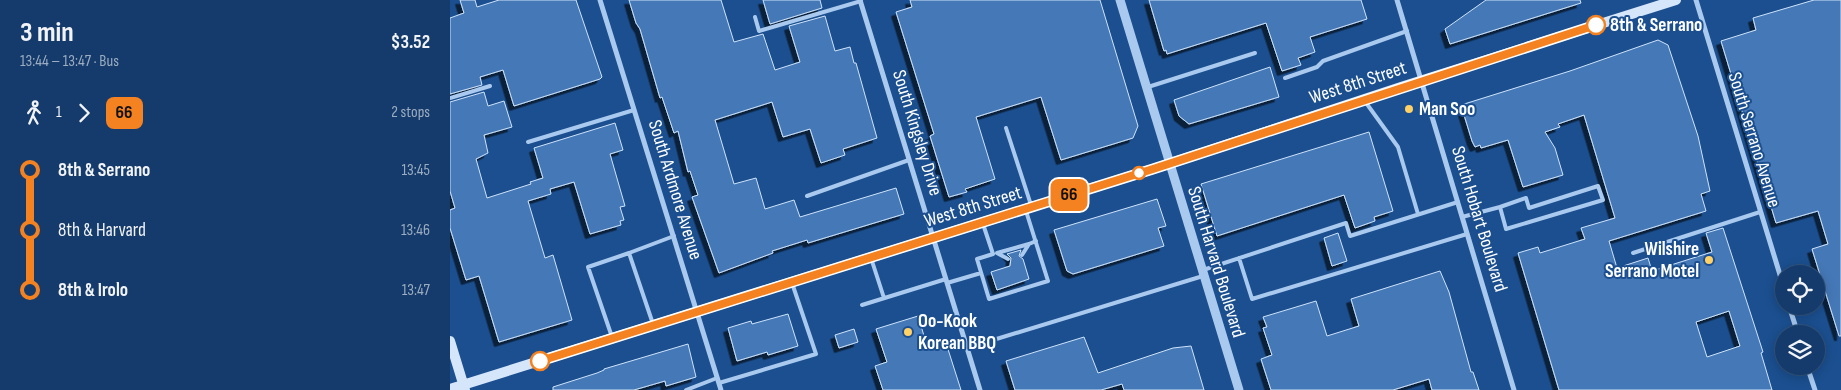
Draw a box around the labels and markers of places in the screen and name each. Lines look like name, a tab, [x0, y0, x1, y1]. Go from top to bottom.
place label: 8th & Serrano	[1610, 14, 1702, 37]
marker: 8th & Serrano	[1586, 15, 1606, 35]
place label: Man Soo	[1419, 98, 1475, 121]
marker: Man Soo	[1403, 103, 1415, 115]
unlabelled marker	[1132, 166, 1146, 180]
place label: Wilshire Serrano Motel	[1605, 238, 1699, 283]
marker: Wilshire Serrano Motel	[1703, 254, 1715, 266]
place label: Oo-Kook Korean BBQ	[918, 310, 996, 355]
marker: Oo-Kook Korean BBQ	[902, 326, 914, 338]
unlabelled marker	[530, 351, 550, 371]

